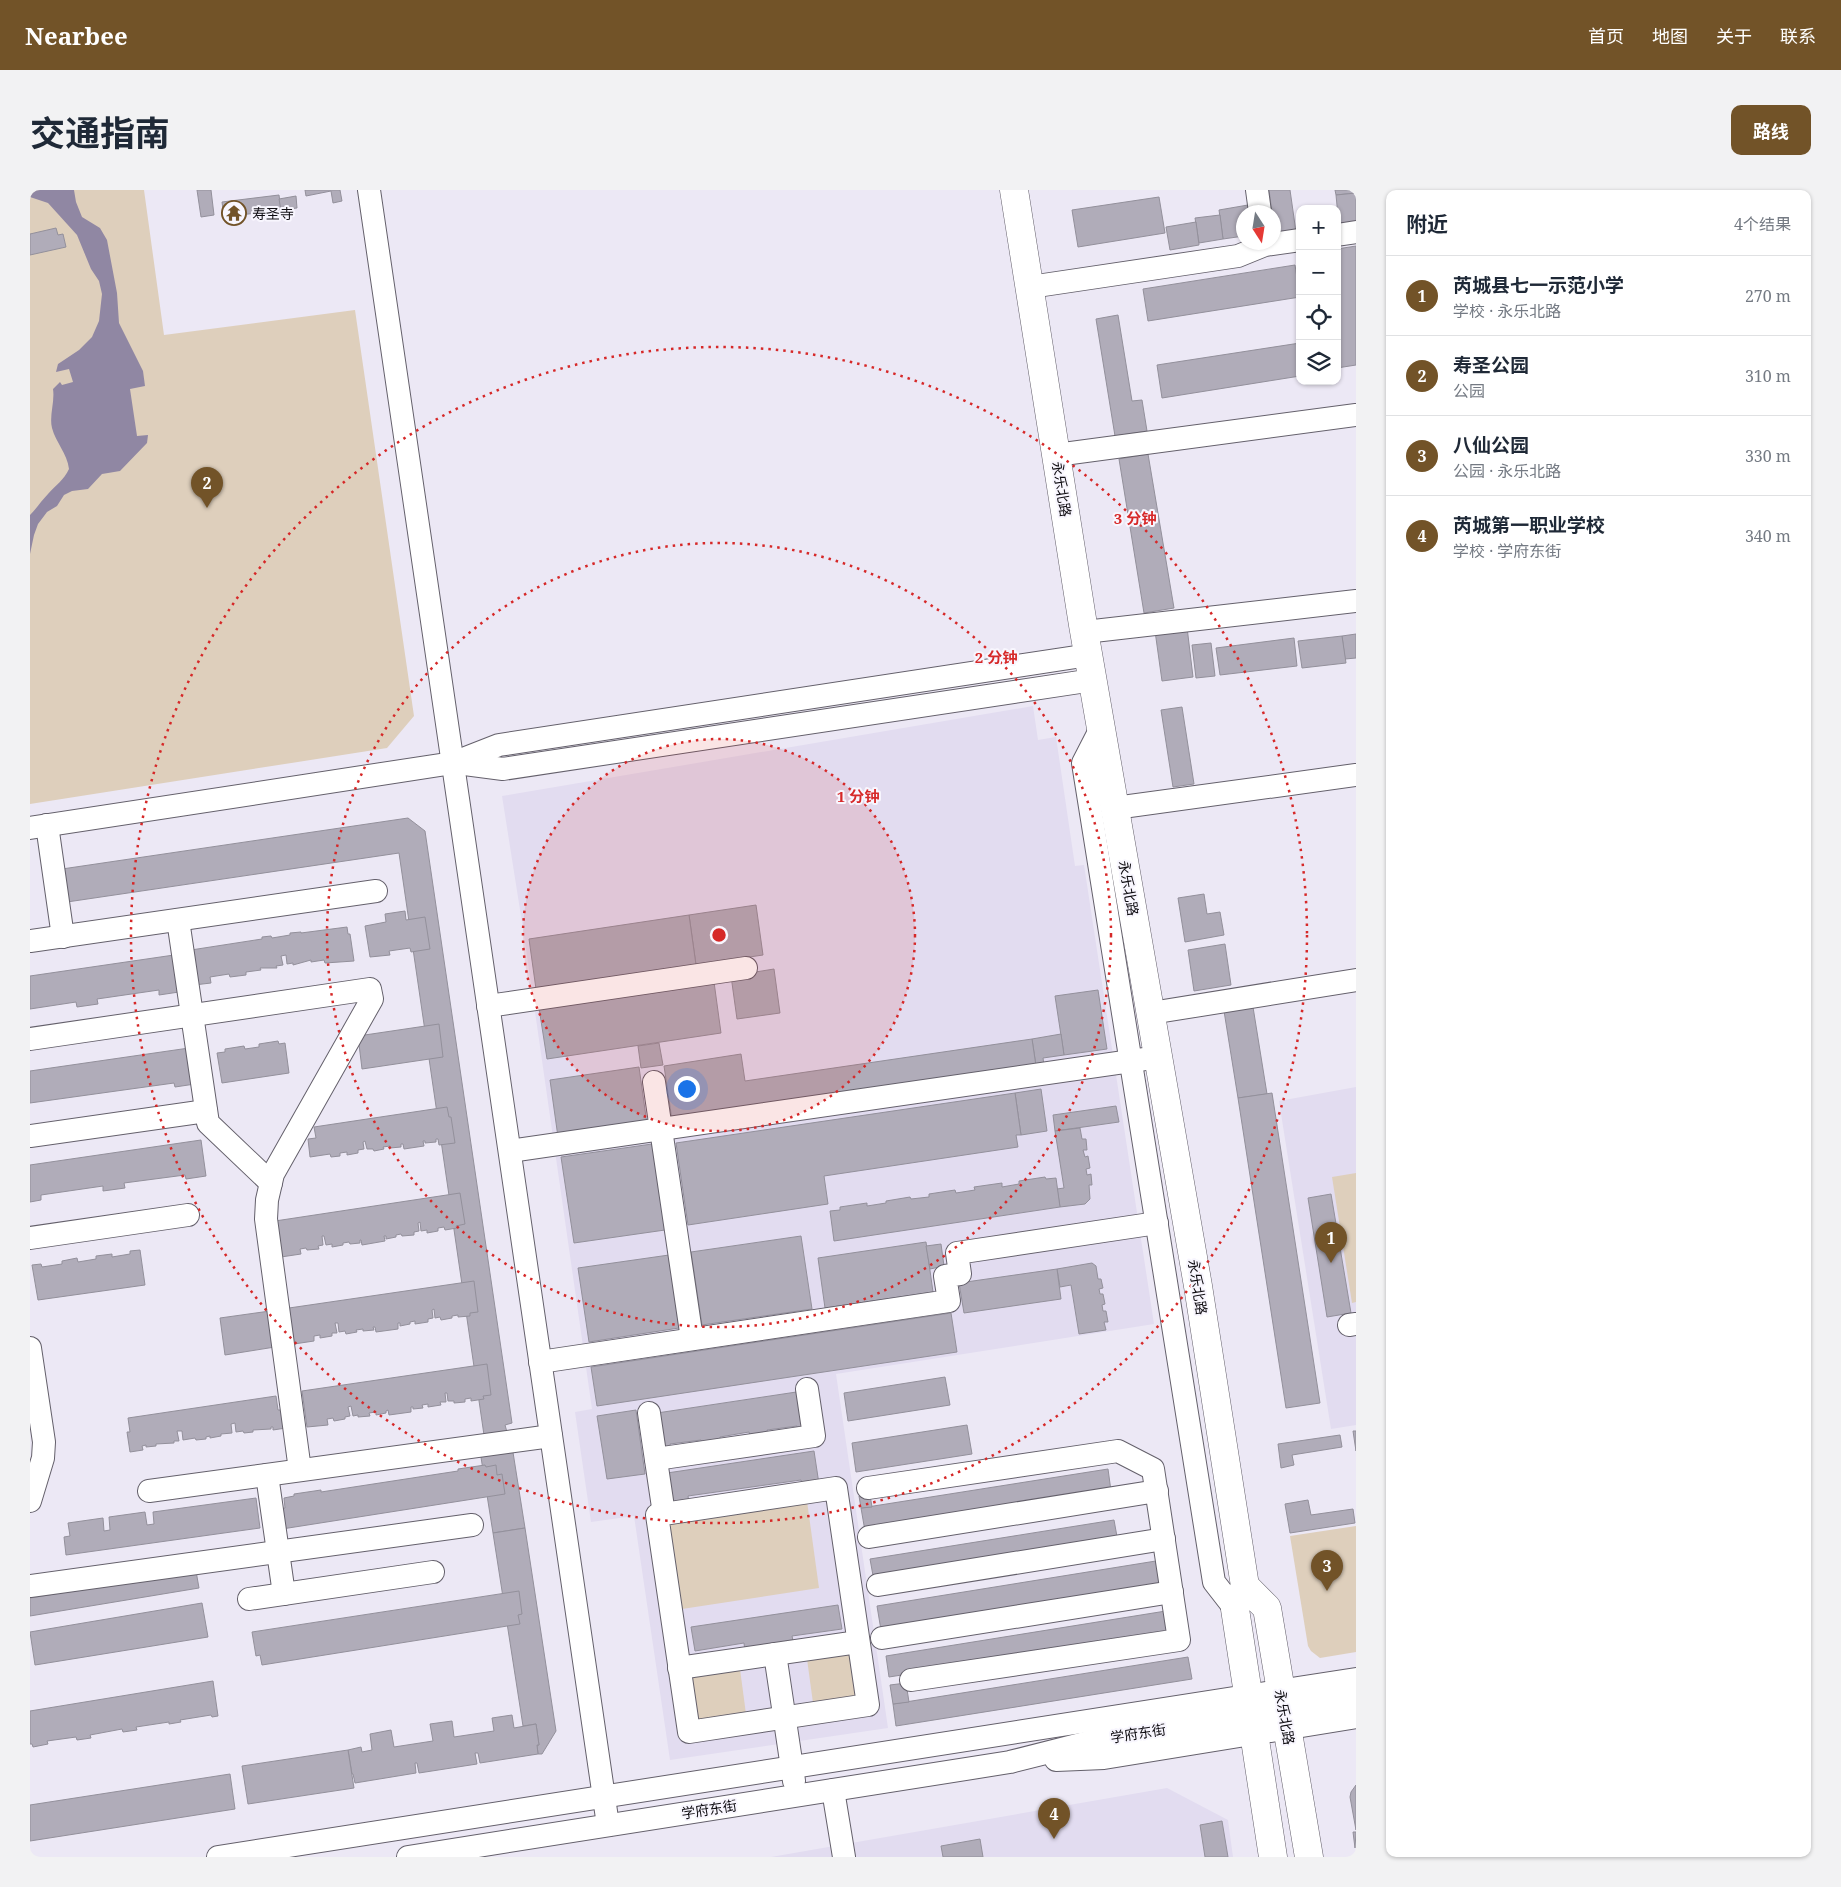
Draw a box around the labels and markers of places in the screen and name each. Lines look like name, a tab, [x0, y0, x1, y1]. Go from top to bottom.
temple icon: 寿圣寺	[221, 200, 247, 226]
place label: 寿圣寺	[252, 204, 294, 223]
pin: 2	[191, 467, 223, 508]
centre of rings	[710, 926, 728, 944]
pin: 1	[1315, 1222, 1347, 1263]
pin: 3	[1311, 1550, 1343, 1591]
pin: 4	[1038, 1798, 1070, 1839]

